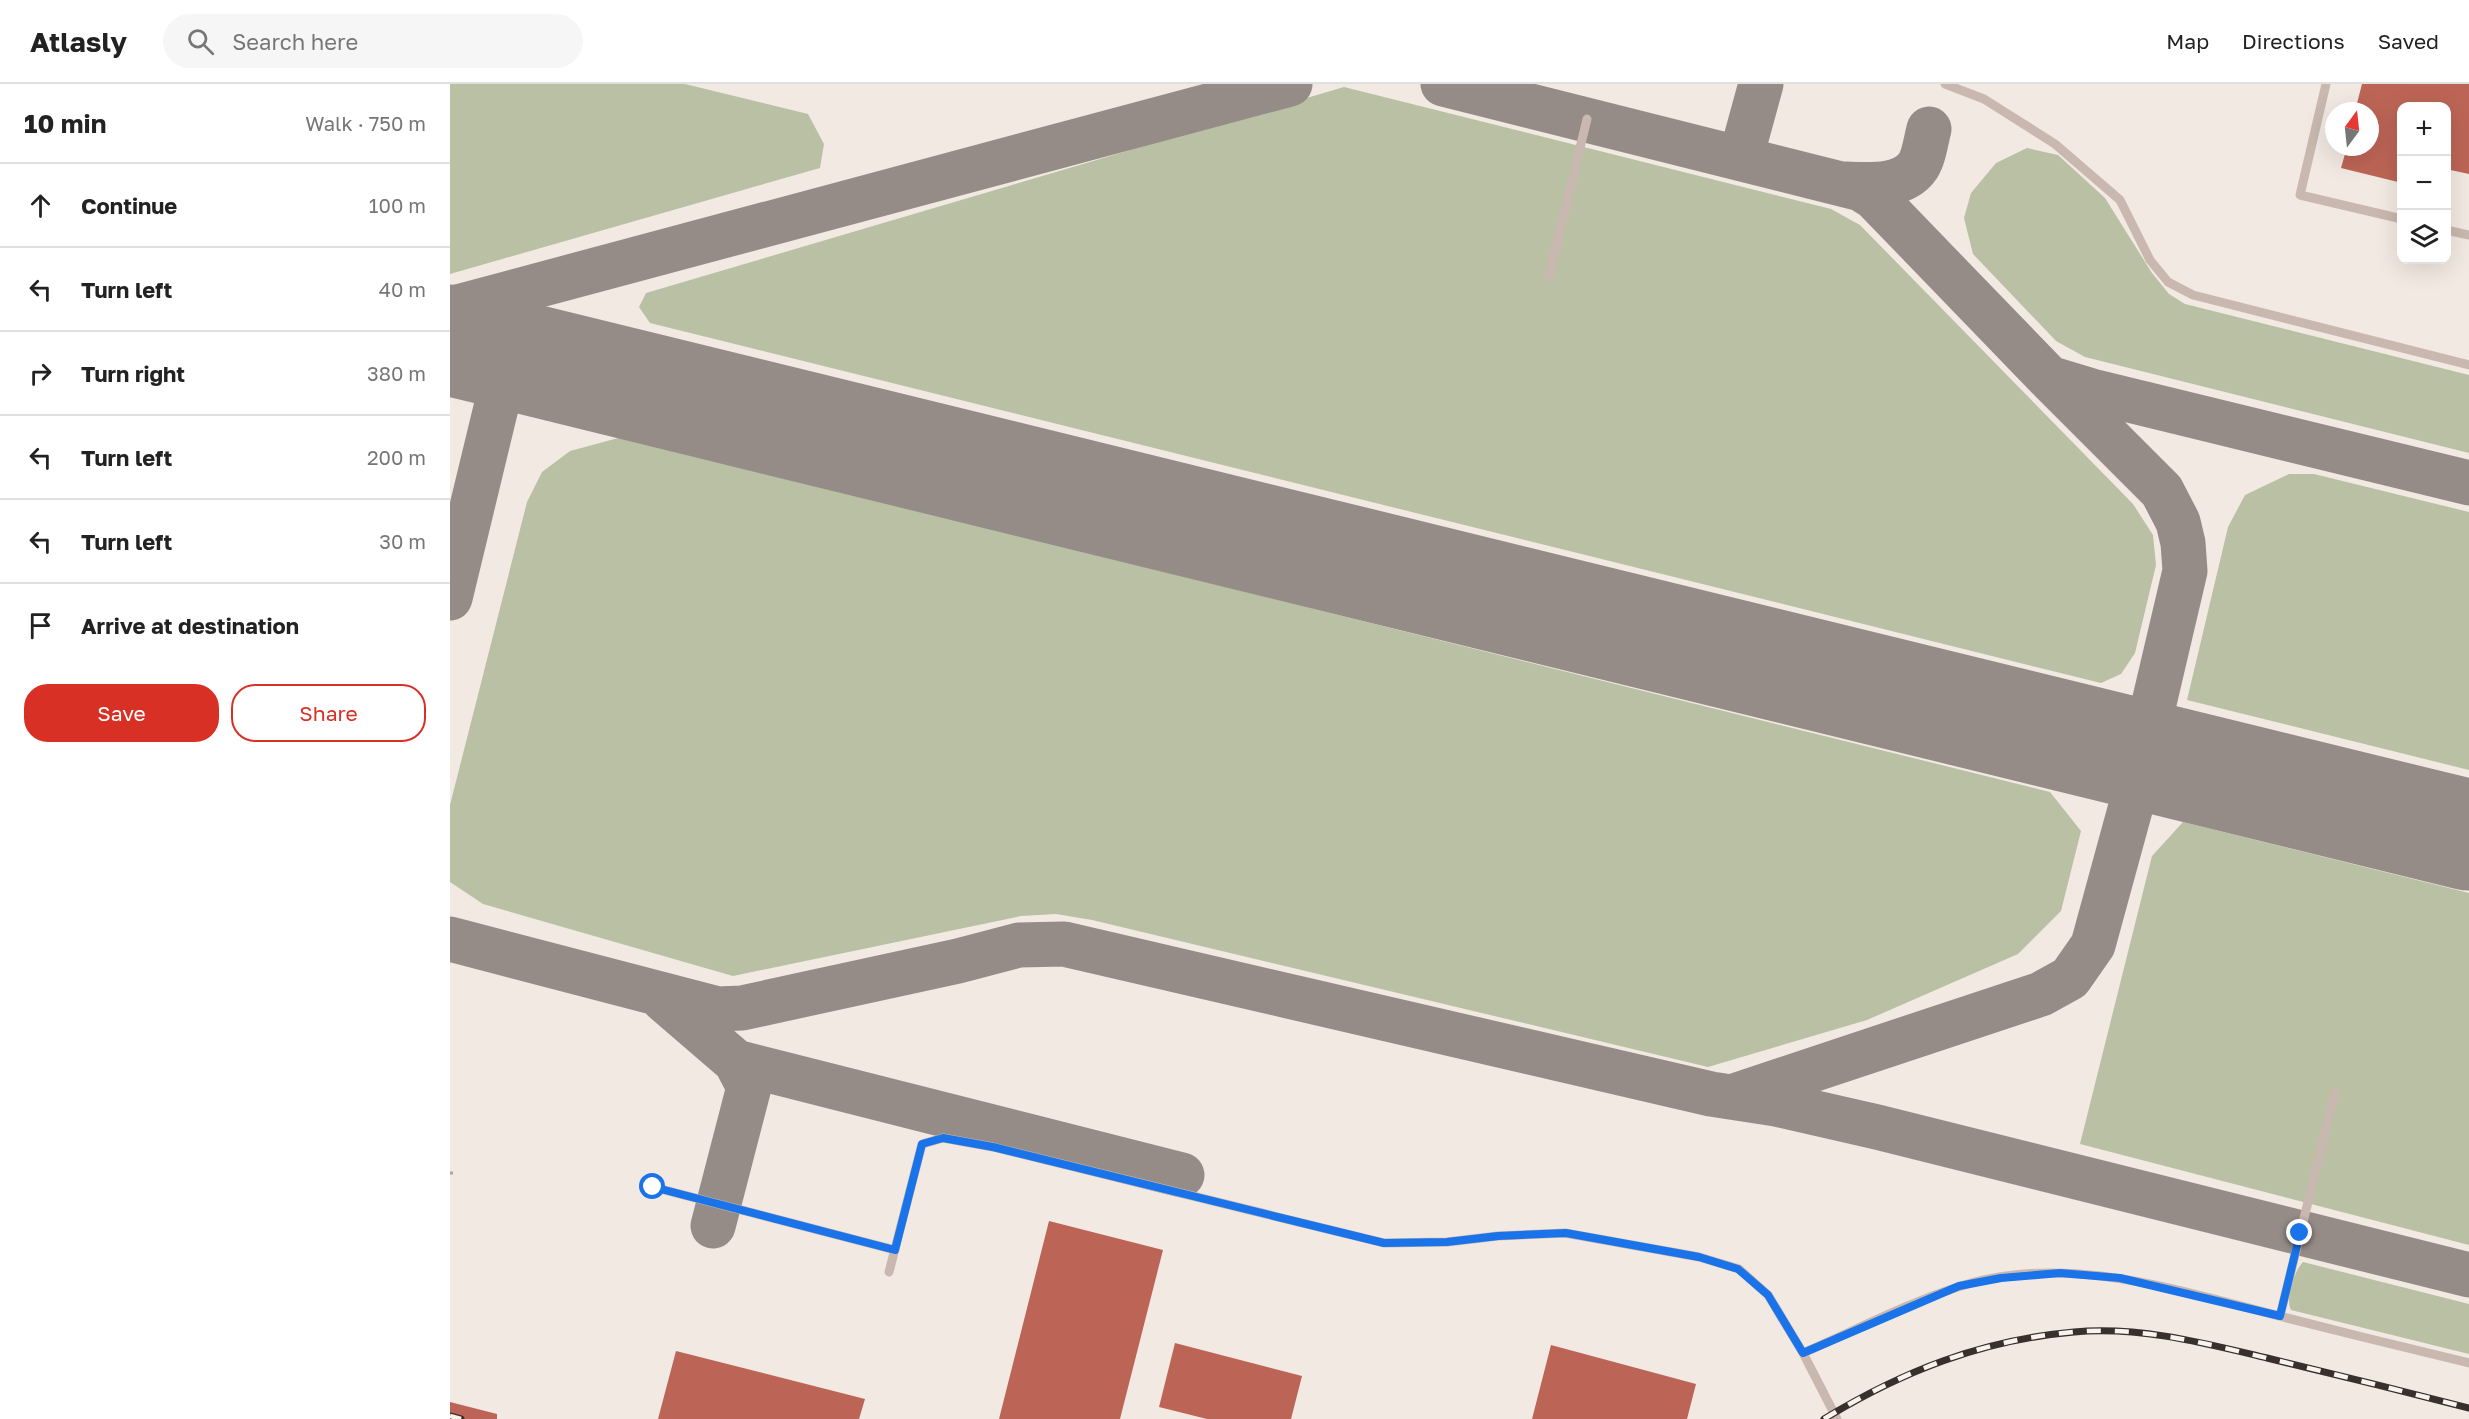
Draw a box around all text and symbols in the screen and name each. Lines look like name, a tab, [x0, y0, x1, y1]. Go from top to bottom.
search box	[163, 14, 583, 68]
text: Atlasly	[30, 25, 127, 58]
icon: search	[184, 25, 217, 58]
text: Search here	[232, 28, 358, 55]
text: Map	[2166, 28, 2209, 54]
text: Directions	[2242, 28, 2345, 54]
text: Saved	[2378, 28, 2439, 54]
north arrow	[2325, 102, 2379, 156]
map controls	[2397, 102, 2451, 264]
button: +	[2397, 102, 2451, 156]
text: 10 min	[24, 108, 106, 139]
text: Walk · 750 m	[305, 111, 426, 135]
button: −	[2397, 156, 2451, 210]
icon: ahead	[24, 189, 57, 222]
text: Continue	[81, 192, 177, 219]
text: 100 m	[369, 193, 426, 217]
button: layers	[2397, 210, 2451, 264]
icon: left	[24, 273, 57, 306]
text: Turn left	[81, 276, 172, 303]
text: 40 m	[379, 277, 426, 301]
icon: right	[24, 357, 57, 390]
text: Turn right	[81, 360, 185, 387]
text: 380 m	[367, 361, 426, 385]
icon: left	[24, 441, 57, 474]
text: Turn left	[81, 444, 172, 471]
text: 200 m	[367, 445, 426, 469]
icon: left	[24, 525, 57, 558]
text: Turn left	[81, 528, 172, 555]
text: 30 m	[379, 529, 426, 553]
icon: arrive	[24, 609, 57, 642]
text: Arrive at destination	[81, 612, 299, 639]
button: Save	[24, 684, 219, 742]
button: Share	[231, 684, 426, 742]
route start	[639, 1173, 665, 1199]
route end	[2286, 1219, 2312, 1245]

